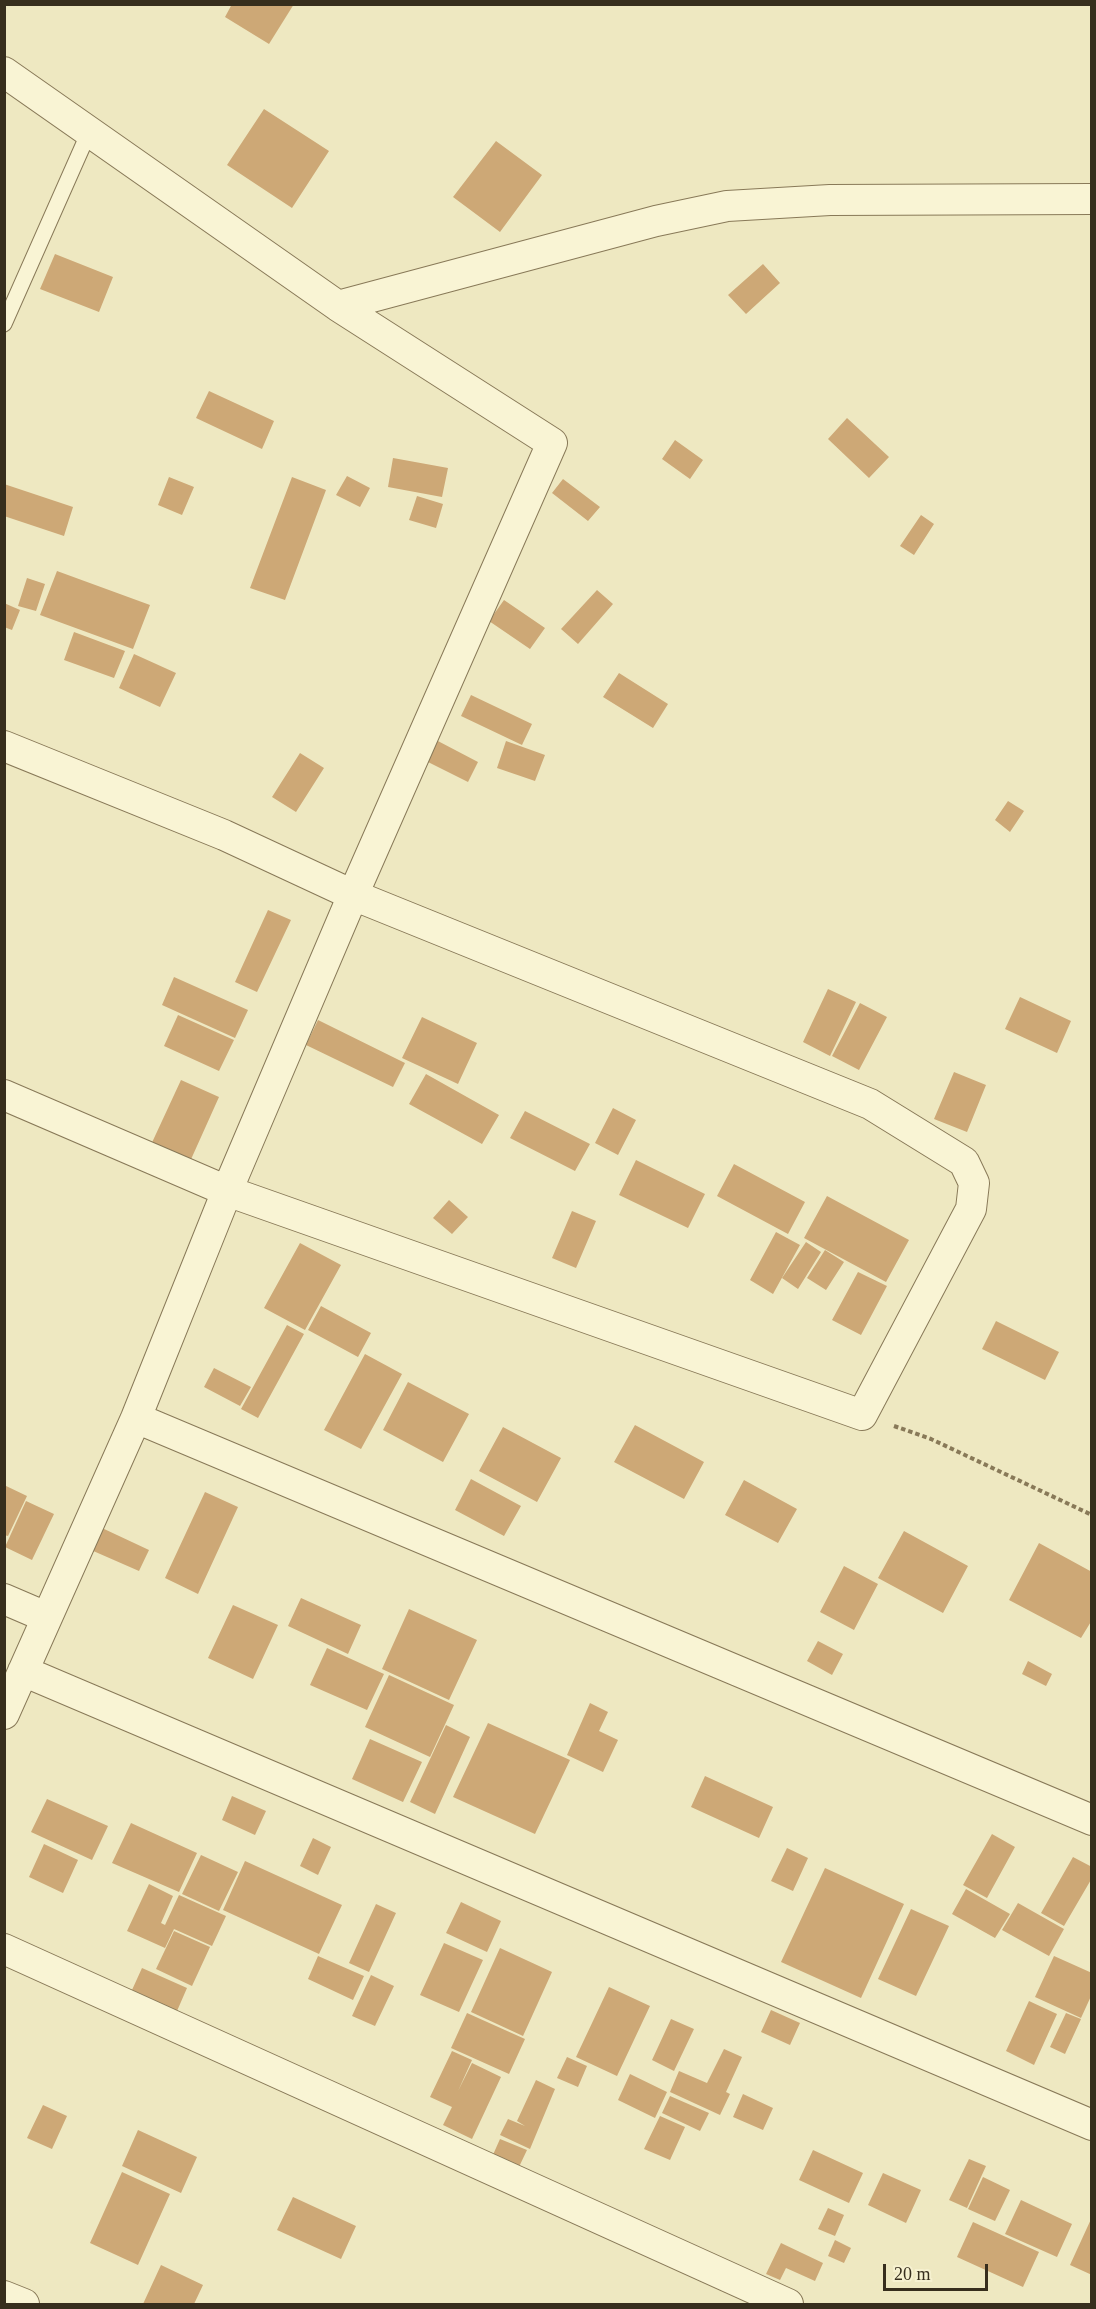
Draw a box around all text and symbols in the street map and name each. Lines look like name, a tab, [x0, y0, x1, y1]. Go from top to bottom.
scale bar	[886, 2252, 991, 2290]
text: 20 m	[894, 2264, 931, 2284]

